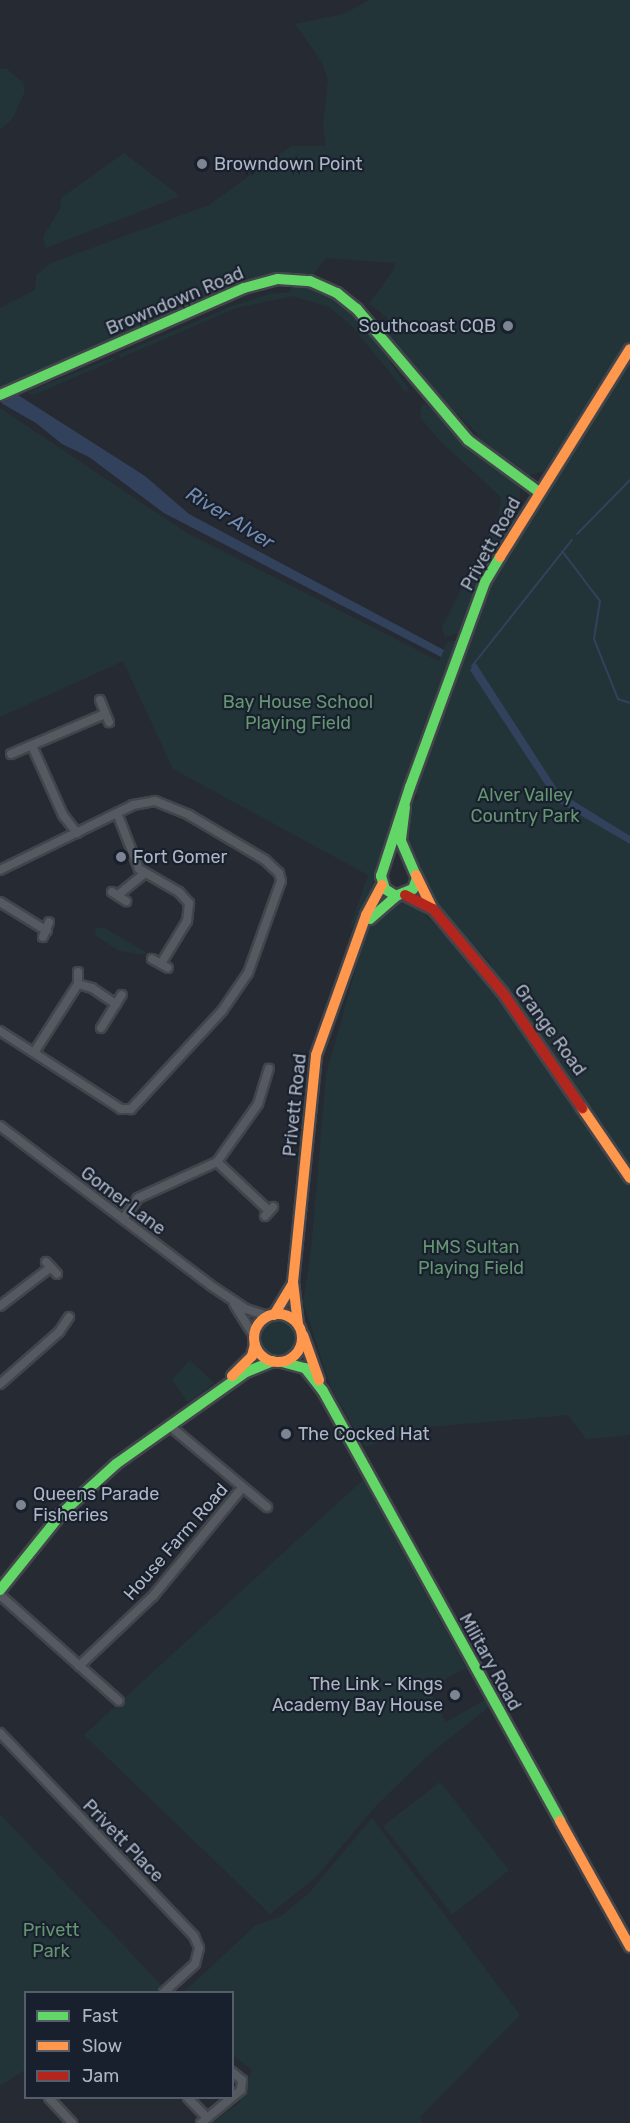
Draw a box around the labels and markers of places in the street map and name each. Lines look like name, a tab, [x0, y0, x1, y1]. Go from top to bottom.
place label: Browndown Point	[214, 153, 363, 175]
marker: Browndown Point	[195, 157, 209, 171]
place label: Southcoast CQB	[359, 315, 496, 337]
marker: Southcoast CQB	[501, 319, 515, 333]
place label: Fort Gomer	[133, 846, 227, 868]
marker: Fort Gomer	[114, 850, 128, 864]
place label: The Cocked Hat	[298, 1423, 430, 1445]
marker: The Cocked Hat	[279, 1427, 293, 1441]
place label: Queens Parade Fisheries	[33, 1484, 159, 1526]
marker: Queens Parade Fisheries	[14, 1498, 28, 1512]
place label: The Link - Kings Academy Bay House	[271, 1674, 443, 1716]
marker: The Link - Kings Academy Bay House	[448, 1688, 462, 1702]

